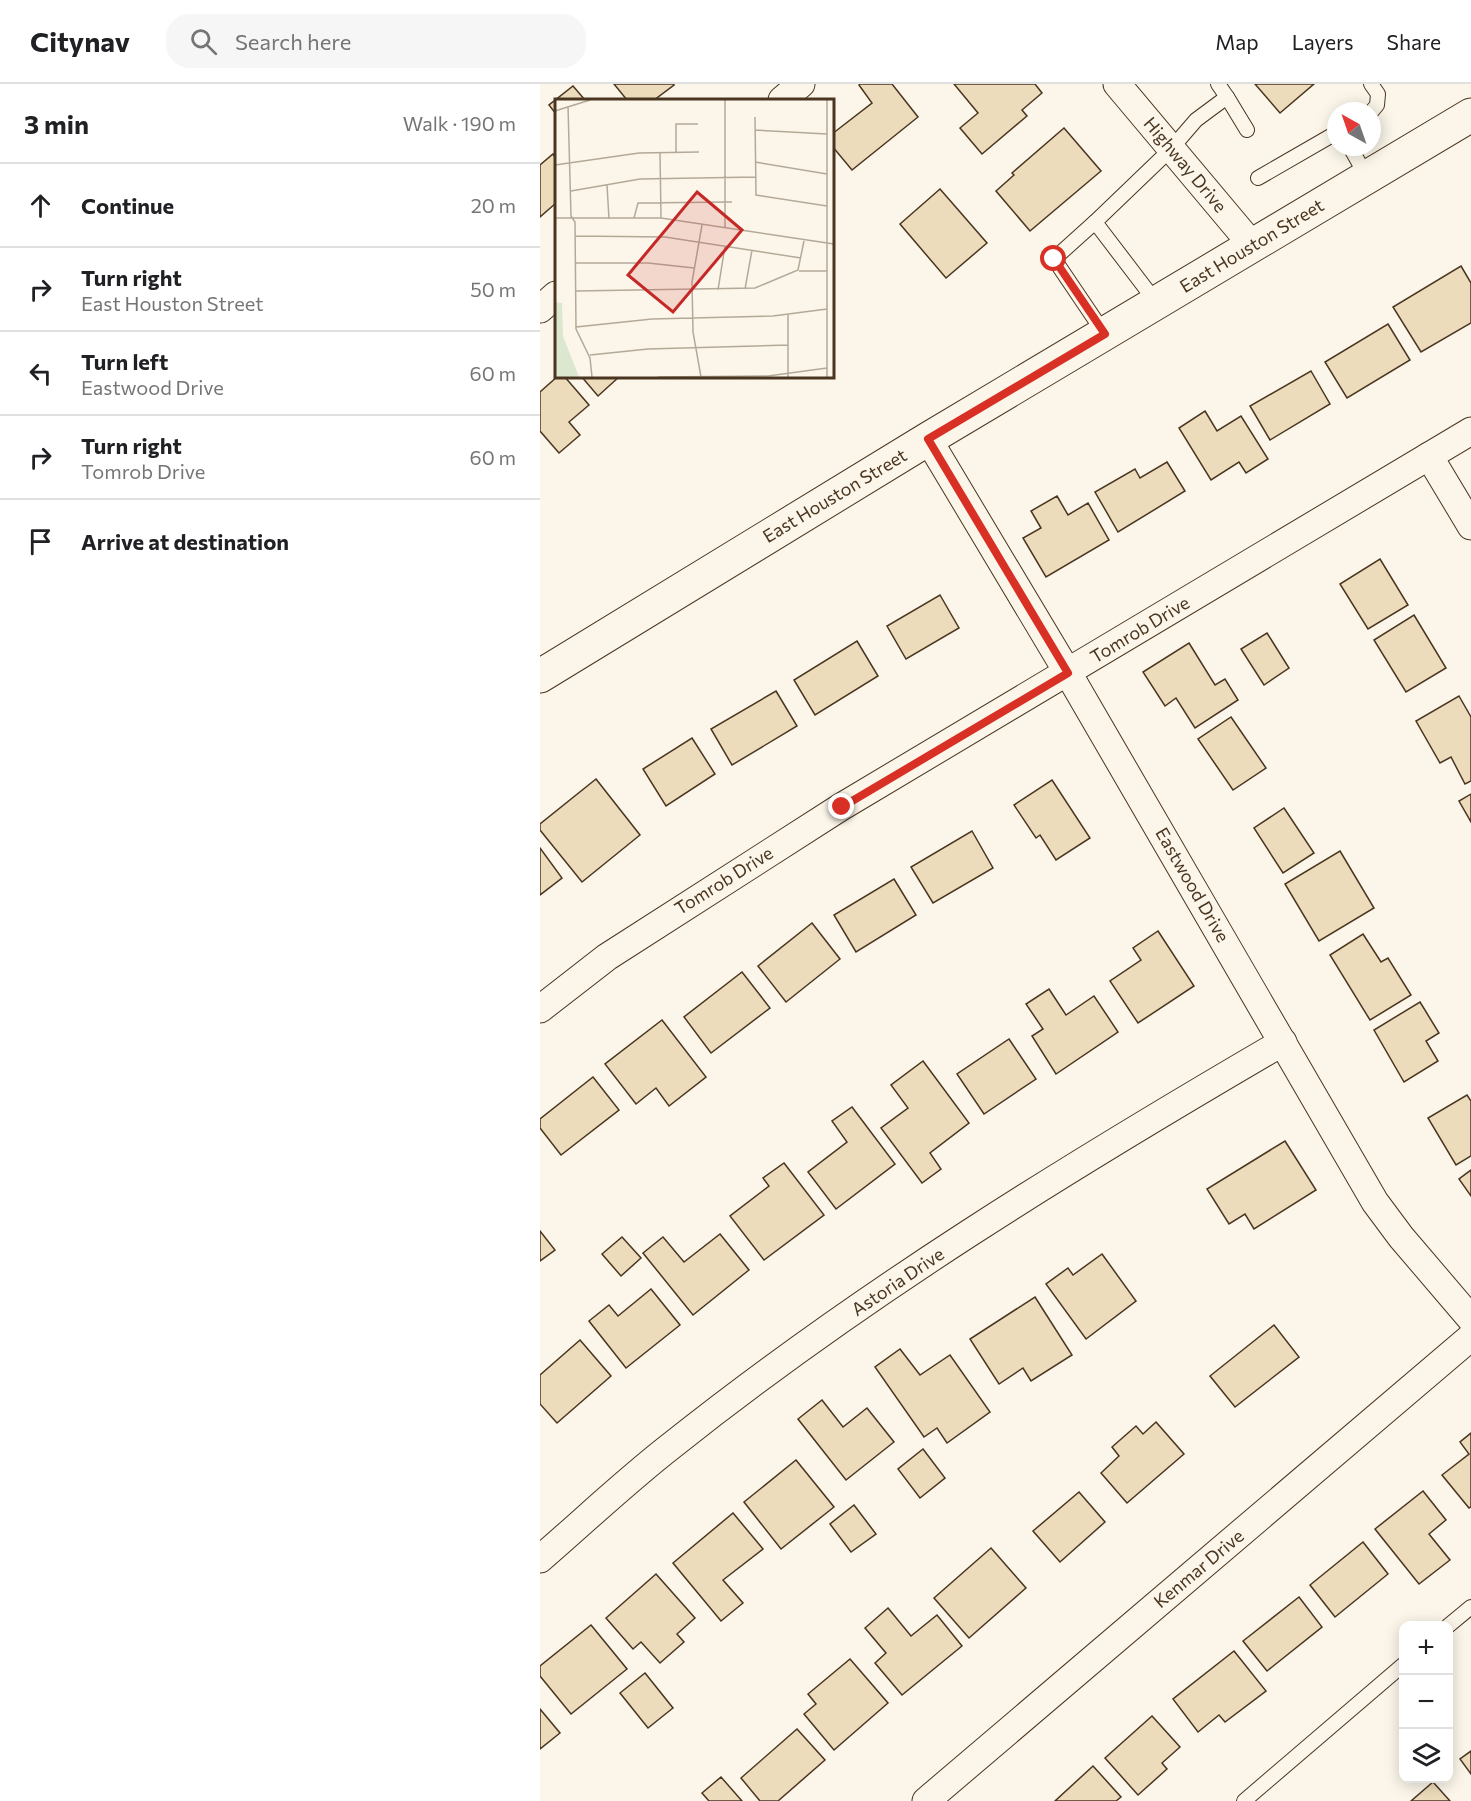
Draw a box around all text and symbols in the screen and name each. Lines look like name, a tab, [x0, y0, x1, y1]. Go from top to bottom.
search box	[166, 14, 586, 68]
text: Citynav	[30, 24, 130, 58]
icon: search	[187, 25, 220, 58]
text: Search here	[235, 28, 351, 55]
text: Map	[1215, 29, 1259, 54]
text: Layers	[1292, 29, 1354, 54]
text: Share	[1387, 29, 1441, 54]
inset map	[555, 99, 834, 378]
north arrow	[1327, 102, 1381, 156]
text: 3 min	[24, 108, 89, 139]
text: Walk · 190 m	[403, 111, 516, 135]
street label: Highway Drive	[1140, 112, 1232, 216]
icon: ahead	[24, 189, 57, 222]
text: Continue	[81, 192, 174, 219]
text: 20 m	[471, 193, 516, 217]
street label: East Houston Street	[1175, 193, 1328, 297]
route start	[1040, 245, 1066, 271]
text: Turn right	[81, 264, 182, 291]
icon: right	[24, 273, 57, 306]
text: 50 m	[470, 277, 516, 301]
text: East Houston Street	[81, 291, 263, 315]
text: Turn left	[81, 348, 168, 375]
icon: left	[24, 357, 57, 390]
text: 60 m	[470, 361, 516, 385]
text: Eastwood Drive	[81, 375, 224, 399]
text: Turn right	[81, 432, 182, 459]
icon: right	[24, 441, 57, 474]
street label: East Houston Street	[758, 443, 911, 547]
text: 60 m	[470, 445, 516, 469]
text: Tomrob Drive	[81, 459, 205, 483]
icon: arrive	[24, 525, 57, 558]
text: Arrive at destination	[81, 528, 289, 555]
street label: Tomrob Drive	[1086, 591, 1193, 667]
route end	[828, 793, 854, 819]
street label: Eastwood Drive	[1151, 823, 1235, 946]
street label: Tomrob Drive	[670, 841, 777, 919]
street label: Astoria Drive	[847, 1242, 948, 1320]
street label: Kenmar Drive	[1149, 1524, 1248, 1612]
map controls	[1399, 1621, 1453, 1783]
button: +	[1399, 1621, 1453, 1675]
button: −	[1399, 1675, 1453, 1729]
button: layers	[1399, 1729, 1453, 1783]

